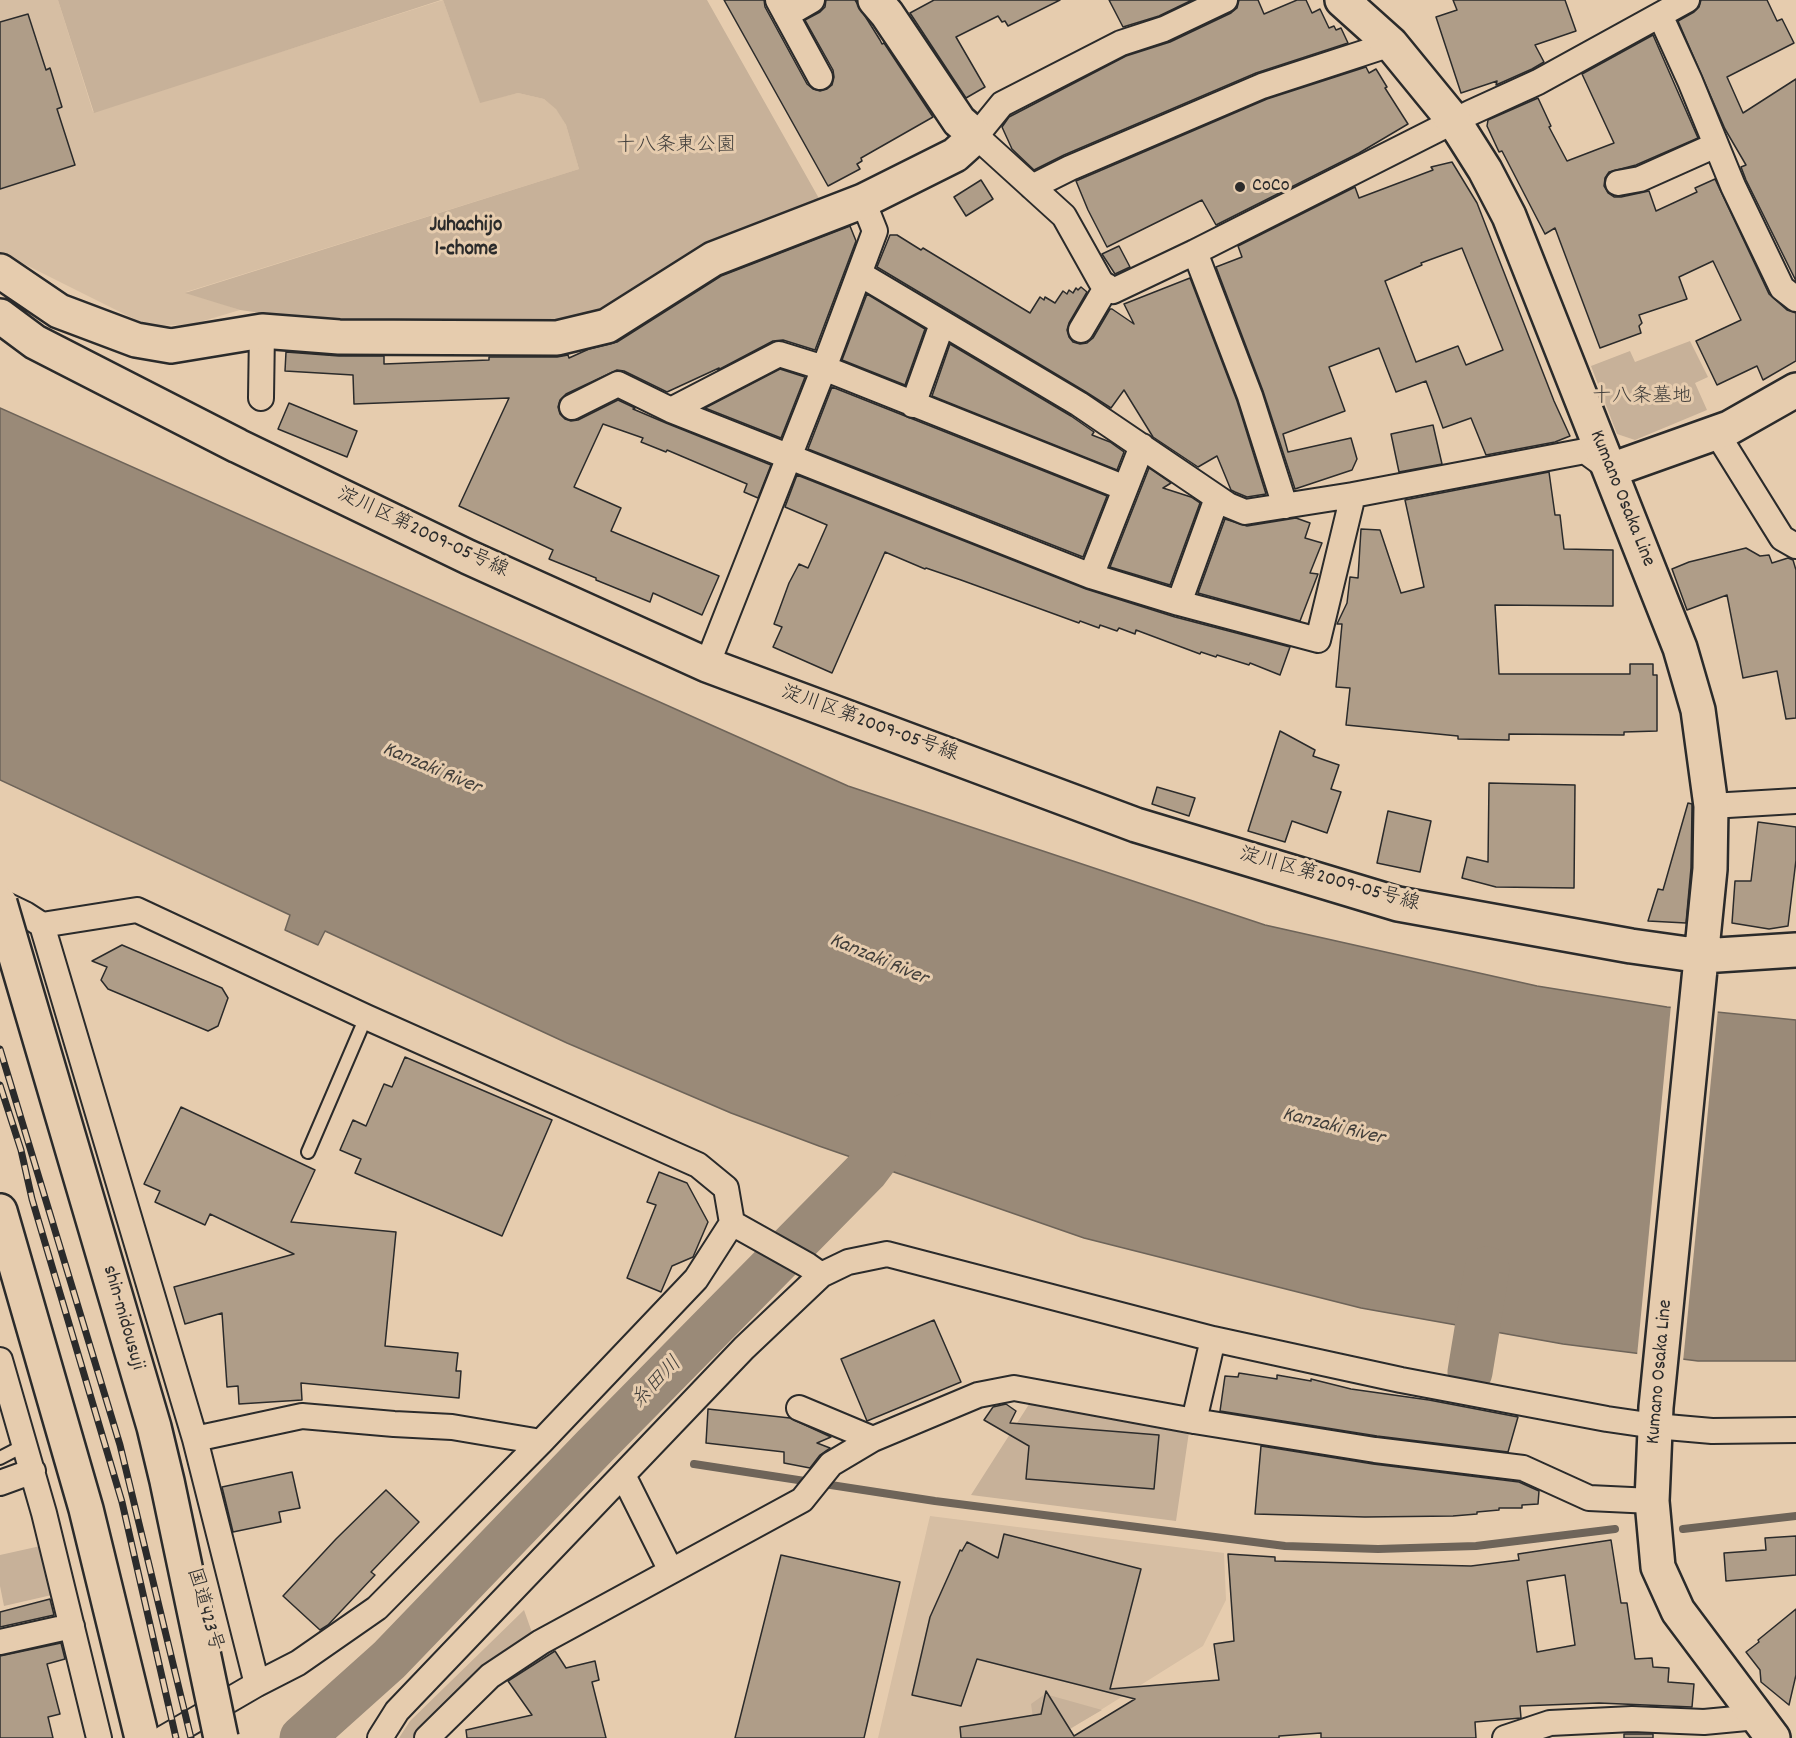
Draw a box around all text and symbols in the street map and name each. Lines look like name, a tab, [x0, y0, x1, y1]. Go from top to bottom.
park label: 十八条東公園	[616, 135, 736, 159]
place label: CoCo	[1252, 175, 1290, 199]
marker: CoCo	[1233, 180, 1247, 194]
district label: Juhachijo 1-chome	[430, 214, 502, 264]
park label: 十八条墓地	[1592, 386, 1692, 410]
street label: Kumano Osaka Line	[1583, 427, 1659, 571]
street label: 淀川区第2009-05号線	[332, 484, 512, 584]
street label: 淀川区第2009-05号線	[777, 682, 961, 768]
water label: Kanzaki River	[378, 738, 484, 802]
street label: 淀川区第2009-05号線	[1236, 844, 1422, 918]
water label: Kanzaki River	[825, 929, 931, 993]
water label: Kanzaki River	[1279, 1103, 1387, 1153]
street label: shin-midousuji	[96, 1263, 148, 1373]
street label: Kumano Osaka Line	[1643, 1299, 1679, 1445]
water label: 糸田川	[627, 1353, 689, 1415]
street label: 国道423号	[180, 1565, 226, 1655]

